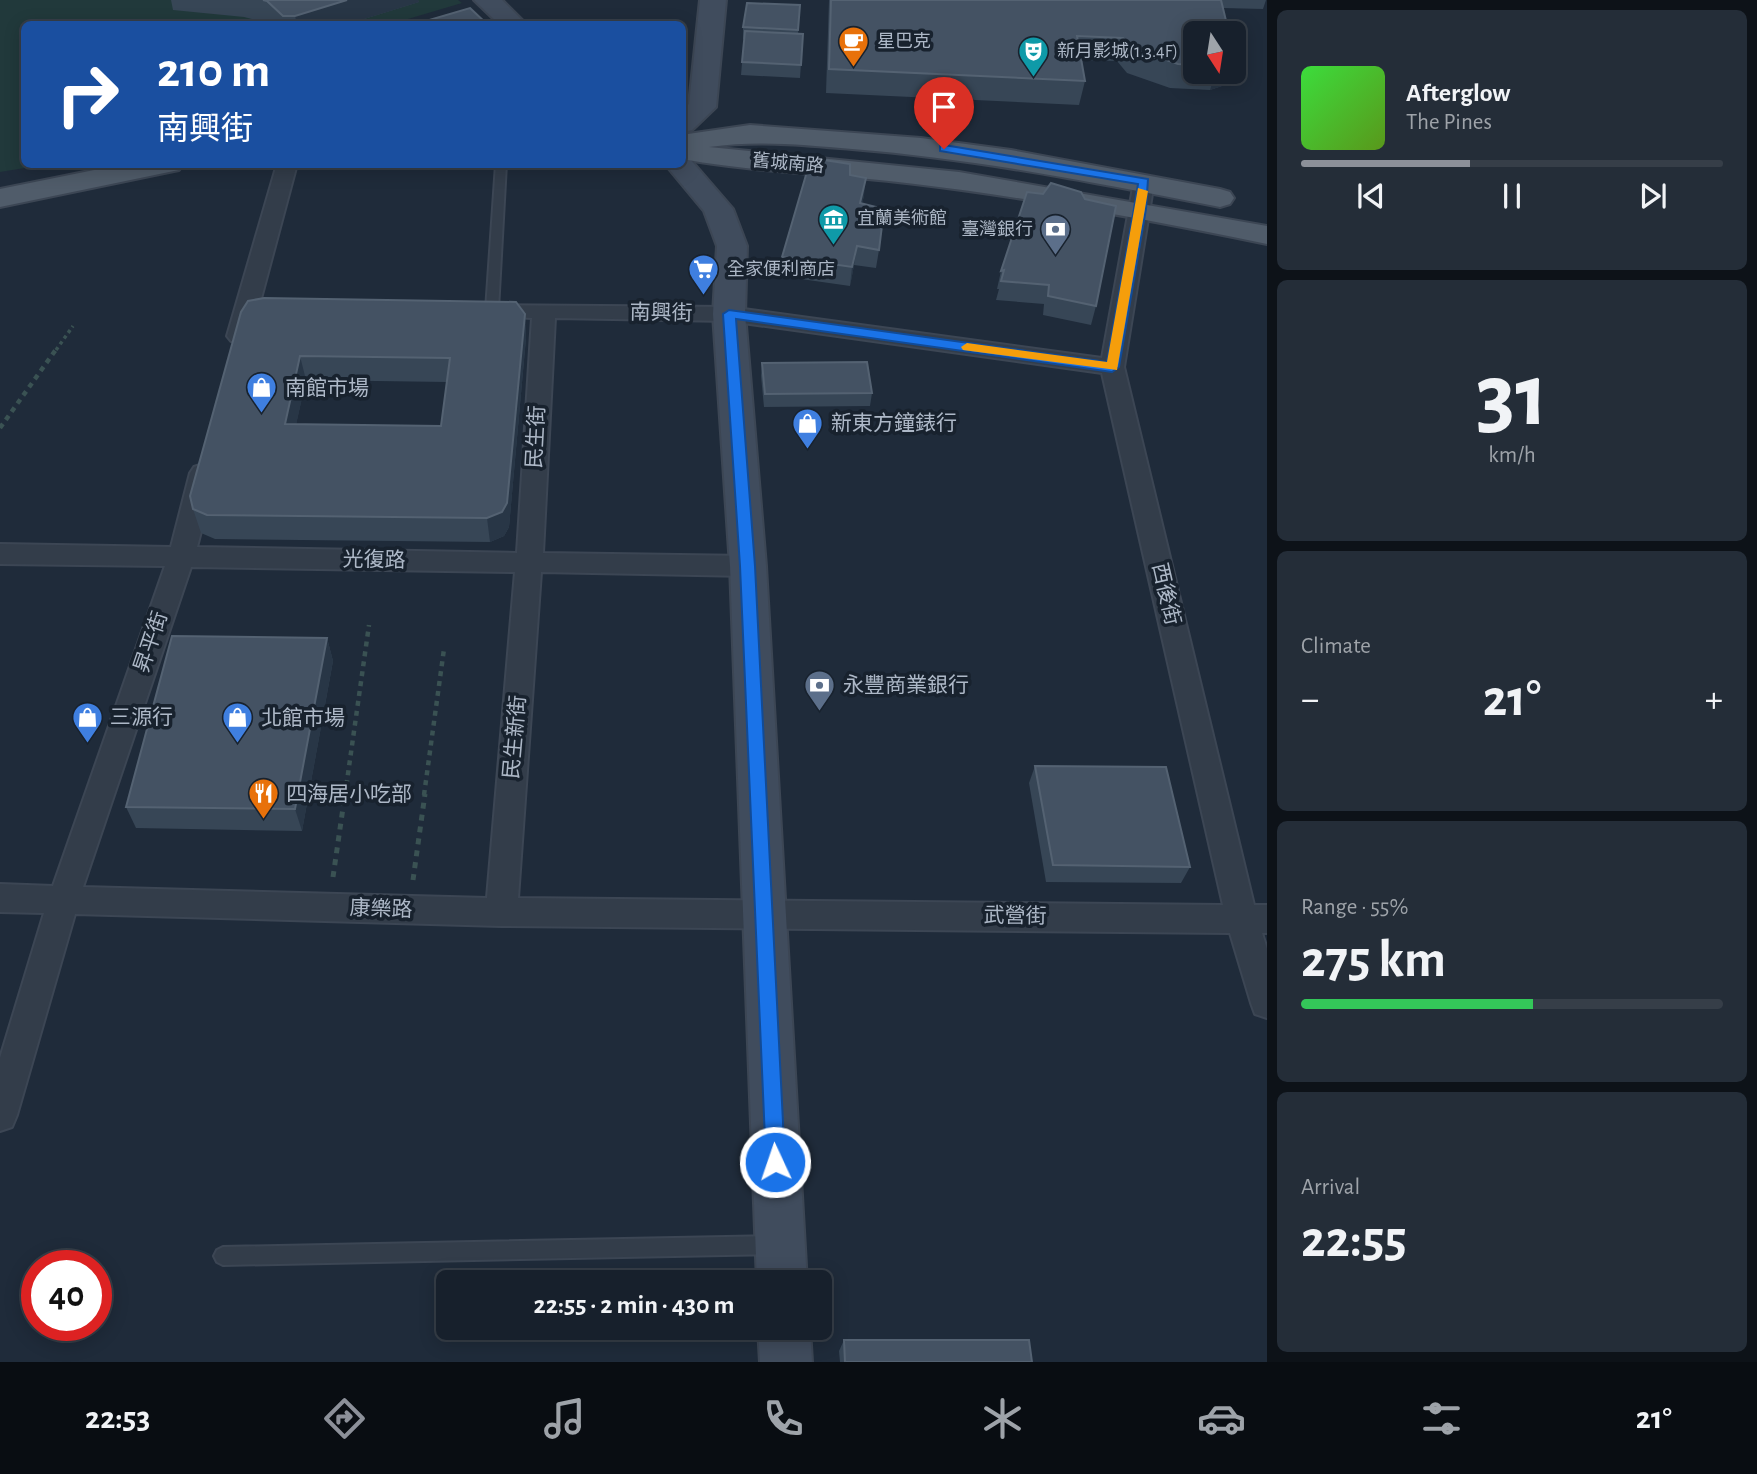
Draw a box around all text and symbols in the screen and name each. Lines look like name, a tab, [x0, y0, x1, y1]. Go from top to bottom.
north arrow	[1183, 21, 1246, 84]
map controls	[1183, 21, 1246, 84]
cafe icon: 星巴克	[837, 25, 871, 69]
place label: 星巴克	[877, 31, 931, 51]
theatre icon: 新月影城(1.3.4F)	[1017, 35, 1051, 79]
place label: 新月影城(1.3.4F)	[1057, 41, 1178, 61]
text: 210 m	[157, 47, 270, 96]
icon: right	[42, 49, 133, 140]
pin	[914, 77, 974, 149]
text: Afterglow	[1406, 80, 1510, 106]
icon: arrive	[925, 88, 963, 126]
text: The Pines	[1406, 111, 1492, 134]
text: 南興街	[157, 113, 253, 145]
street label: 舊城南路	[751, 150, 825, 176]
icon: previous	[1352, 177, 1390, 215]
icon: pause	[1493, 177, 1531, 215]
icon: next	[1634, 177, 1672, 215]
museum icon: 宜蘭美術館	[817, 202, 851, 246]
place label: 宜蘭美術館	[857, 208, 947, 228]
bank icon: 臺灣銀行	[1039, 213, 1073, 257]
place label: 臺灣銀行	[961, 219, 1033, 239]
supermarket icon: 全家便利商店	[687, 253, 721, 297]
place label: 全家便利商店	[727, 259, 835, 279]
street label: 南興街	[629, 301, 693, 324]
text: 31	[1476, 351, 1548, 442]
shop icon: 南館市場	[245, 371, 279, 415]
place label: 南館市場	[285, 376, 369, 399]
street label: 民生街	[523, 405, 548, 469]
shop icon: 新東方鐘錶行	[791, 406, 825, 450]
place label: 新東方鐘錶行	[831, 412, 957, 434]
text: km/h	[1488, 444, 1536, 467]
street label: 光復路	[342, 548, 406, 571]
street label: 西後街	[1149, 561, 1184, 627]
street label: 昇平街	[130, 608, 171, 675]
text: Climate	[1301, 635, 1371, 658]
bank icon: 永豐商業銀行	[803, 668, 837, 712]
text: 21°	[1483, 673, 1541, 725]
place label: 永豐商業銀行	[843, 674, 969, 696]
text: −	[1301, 681, 1319, 719]
text: +	[1705, 681, 1723, 719]
street label: 民生新街	[500, 694, 529, 780]
shop icon: 三源行	[70, 700, 104, 744]
shop icon: 北館市場	[221, 701, 255, 745]
place label: 三源行	[110, 706, 173, 728]
place label: 北館市場	[261, 706, 345, 729]
restaurant icon: 四海居小吃部	[246, 777, 280, 821]
place label: 四海居小吃部	[286, 783, 412, 805]
street label: 康樂路	[349, 896, 413, 921]
text: Range · 55%	[1301, 896, 1408, 919]
street label: 武營街	[983, 904, 1047, 927]
text: 275 km	[1301, 934, 1446, 986]
position arrow	[738, 1125, 812, 1199]
text: Arrival	[1301, 1176, 1360, 1199]
text: 22:55	[1301, 1214, 1407, 1266]
speed limit sign: 40	[21, 1250, 112, 1341]
text: 22:55 · 2 min · 430 m	[534, 1292, 734, 1318]
icon: directions	[320, 1394, 369, 1443]
icon: music	[540, 1394, 589, 1443]
icon: phone	[759, 1394, 808, 1443]
icon: climate	[978, 1394, 1027, 1443]
icon: car	[1197, 1394, 1246, 1443]
icon: filters	[1417, 1394, 1466, 1443]
text: 22:53	[85, 1402, 150, 1434]
text: 21°	[1636, 1402, 1672, 1434]

